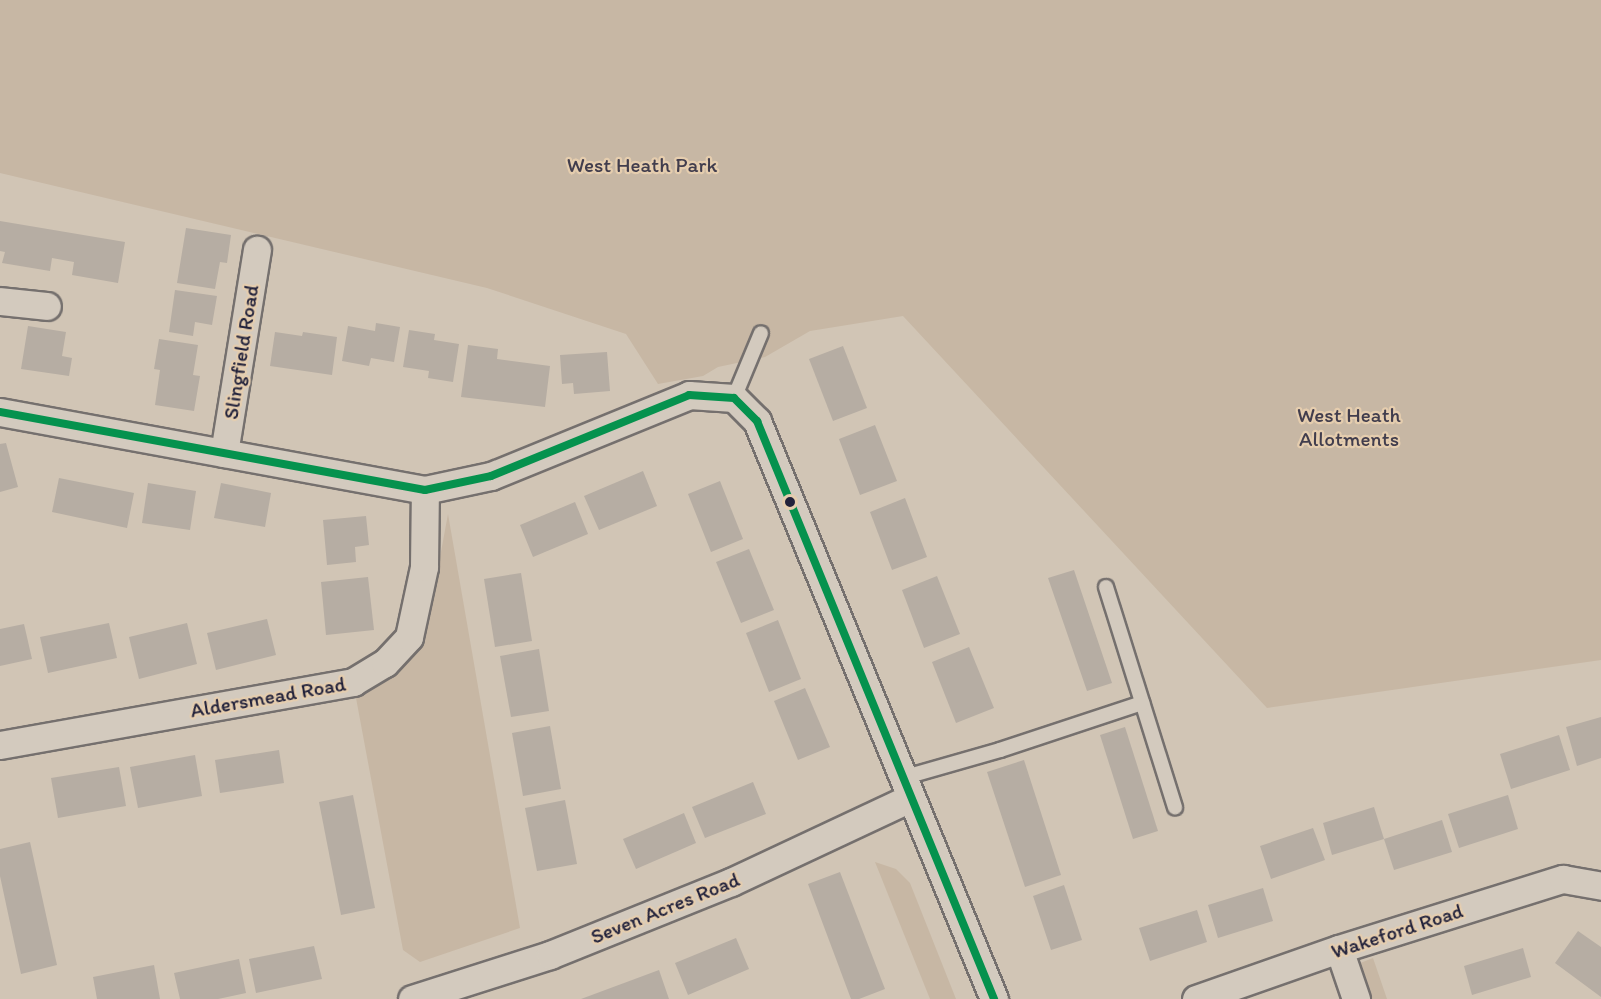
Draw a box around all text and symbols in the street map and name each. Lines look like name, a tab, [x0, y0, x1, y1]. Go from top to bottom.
park label: West Heath Park	[568, 152, 716, 178]
street label: Slingfield Road	[218, 283, 264, 421]
park label: West Heath Allotments	[1298, 402, 1400, 452]
unlabelled marker	[784, 496, 796, 508]
street label: Aldersmead Road	[188, 671, 348, 723]
street label: Seven Acres Road	[587, 867, 743, 949]
street label: Wakeford Road	[1328, 898, 1466, 964]

